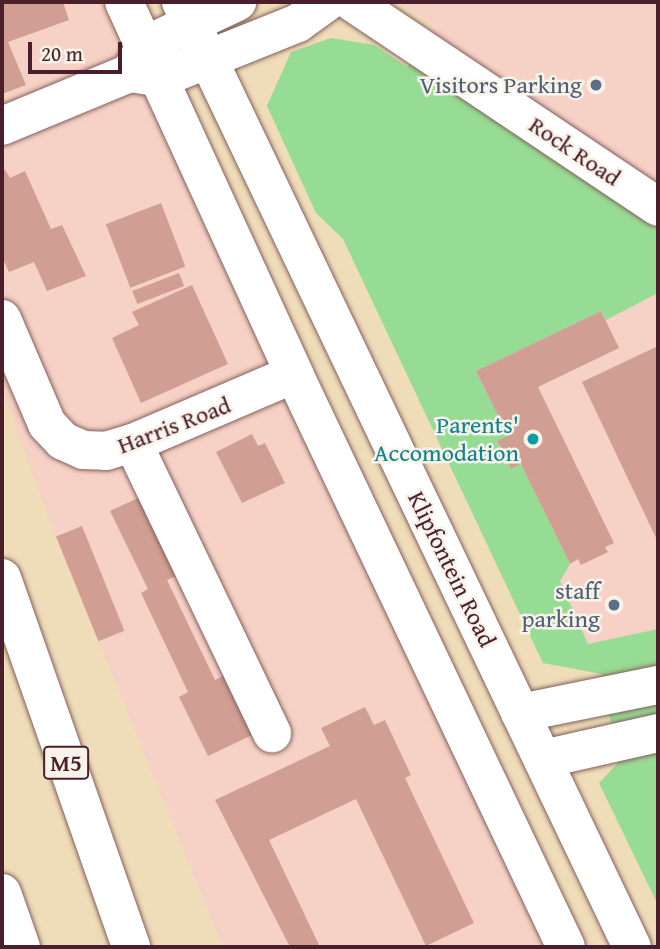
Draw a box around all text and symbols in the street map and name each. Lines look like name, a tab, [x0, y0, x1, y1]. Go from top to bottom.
scale bar	[32, 28, 126, 72]
text: 20 m	[41, 38, 83, 69]
place label: Visitors Parking	[419, 71, 582, 99]
marker: Visitors Parking	[588, 77, 604, 93]
street label: Rock Road	[524, 110, 626, 192]
street label: Harris Road	[113, 390, 235, 460]
place label: Parents' Accomodation	[374, 411, 519, 467]
marker: Parents' Accomodation	[525, 431, 541, 447]
street label: Klipfontein Road	[402, 487, 502, 651]
place label: staff parking	[521, 577, 600, 633]
marker: staff parking	[606, 597, 622, 613]
road number: M5	[42, 744, 90, 782]

